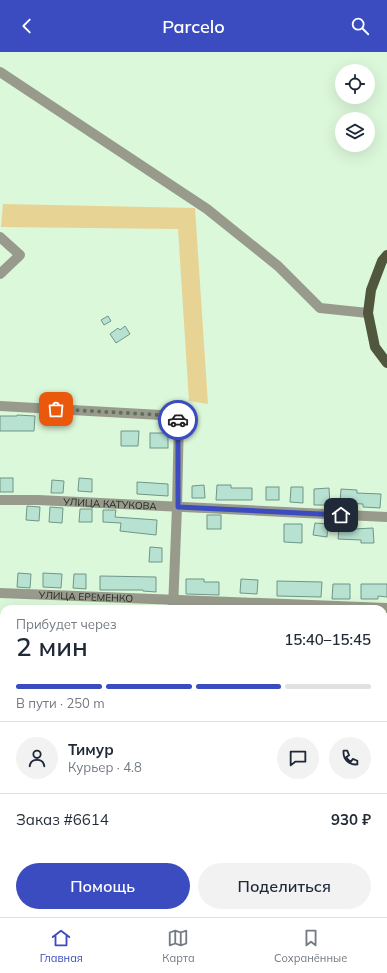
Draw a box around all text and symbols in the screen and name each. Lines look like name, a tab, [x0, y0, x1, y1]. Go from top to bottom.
icon: back	[16, 15, 38, 37]
text: Parcelo	[162, 15, 225, 38]
icon: search	[349, 15, 371, 37]
map controls	[335, 64, 375, 152]
button: locate	[335, 64, 375, 104]
button: layers	[335, 112, 375, 152]
pin	[39, 392, 73, 426]
icon: bag	[45, 398, 67, 420]
courier	[158, 400, 198, 440]
icon: car	[167, 409, 189, 431]
street label: УЛИЦА КАТУКОВА	[62, 495, 158, 513]
pin	[324, 498, 358, 532]
icon: home	[330, 504, 352, 526]
street label: УЛИЦА ЕРЕМЕНКО	[37, 588, 134, 605]
text: Прибудет через	[16, 616, 117, 632]
text: 2 мин	[16, 630, 88, 663]
text: 15:40–15:45	[284, 630, 371, 649]
text: В пути · 250 m	[16, 695, 105, 711]
button: person	[16, 737, 58, 779]
button: chat	[277, 737, 319, 779]
button: phone	[329, 737, 371, 779]
text: Тимур	[68, 740, 114, 759]
text: Курьер · 4.8	[68, 759, 142, 775]
text: Заказ #6614	[16, 810, 109, 829]
text: 930 ₽	[331, 810, 371, 829]
button: Помощь	[16, 863, 190, 909]
button: Поделиться	[198, 863, 371, 909]
tab: Главная	[40, 927, 83, 965]
tab: Карта	[162, 927, 195, 965]
tab: Сохранённые	[274, 927, 347, 965]

